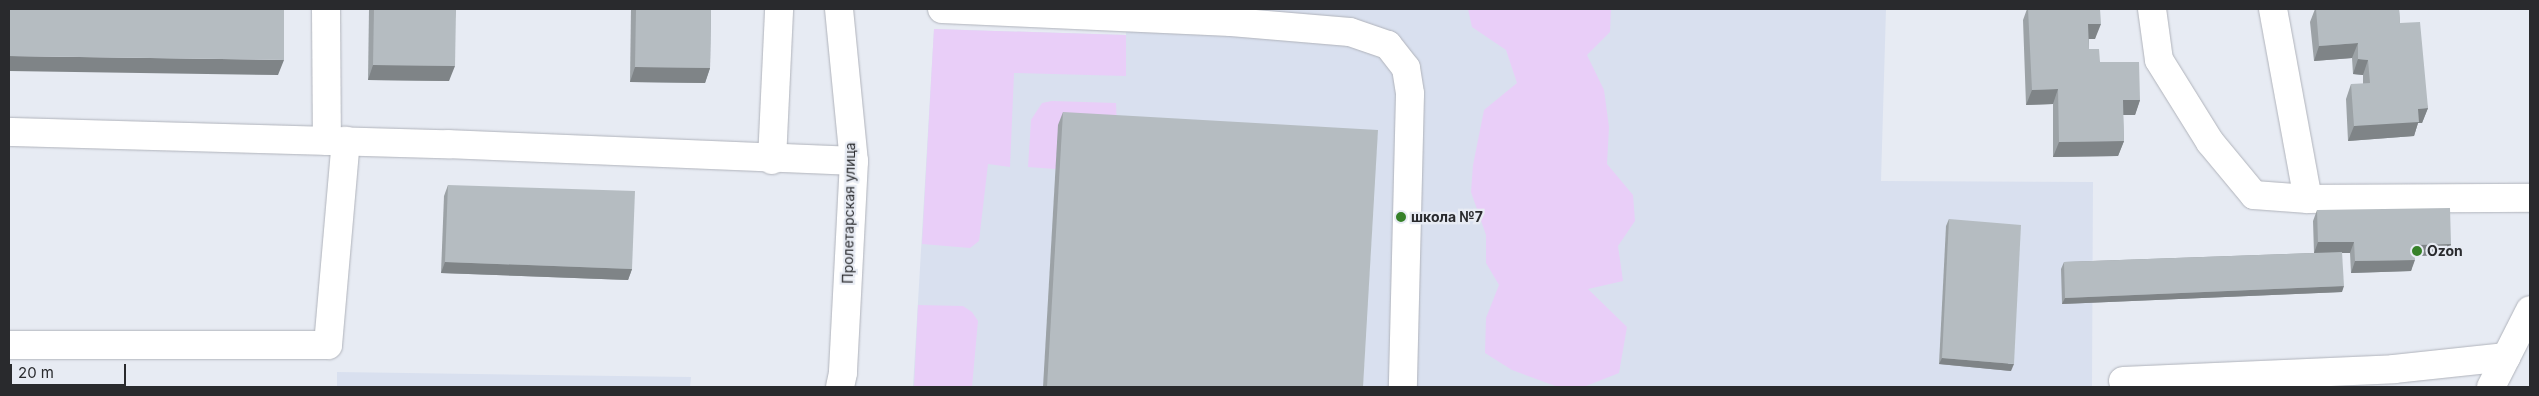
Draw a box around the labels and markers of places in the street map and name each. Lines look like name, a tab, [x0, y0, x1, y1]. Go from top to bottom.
place label: школа №7	[1411, 209, 1483, 225]
marker: школа №7	[1395, 211, 1407, 223]
place label: Ozon	[2427, 243, 2463, 259]
marker: Ozon	[2411, 245, 2423, 257]

